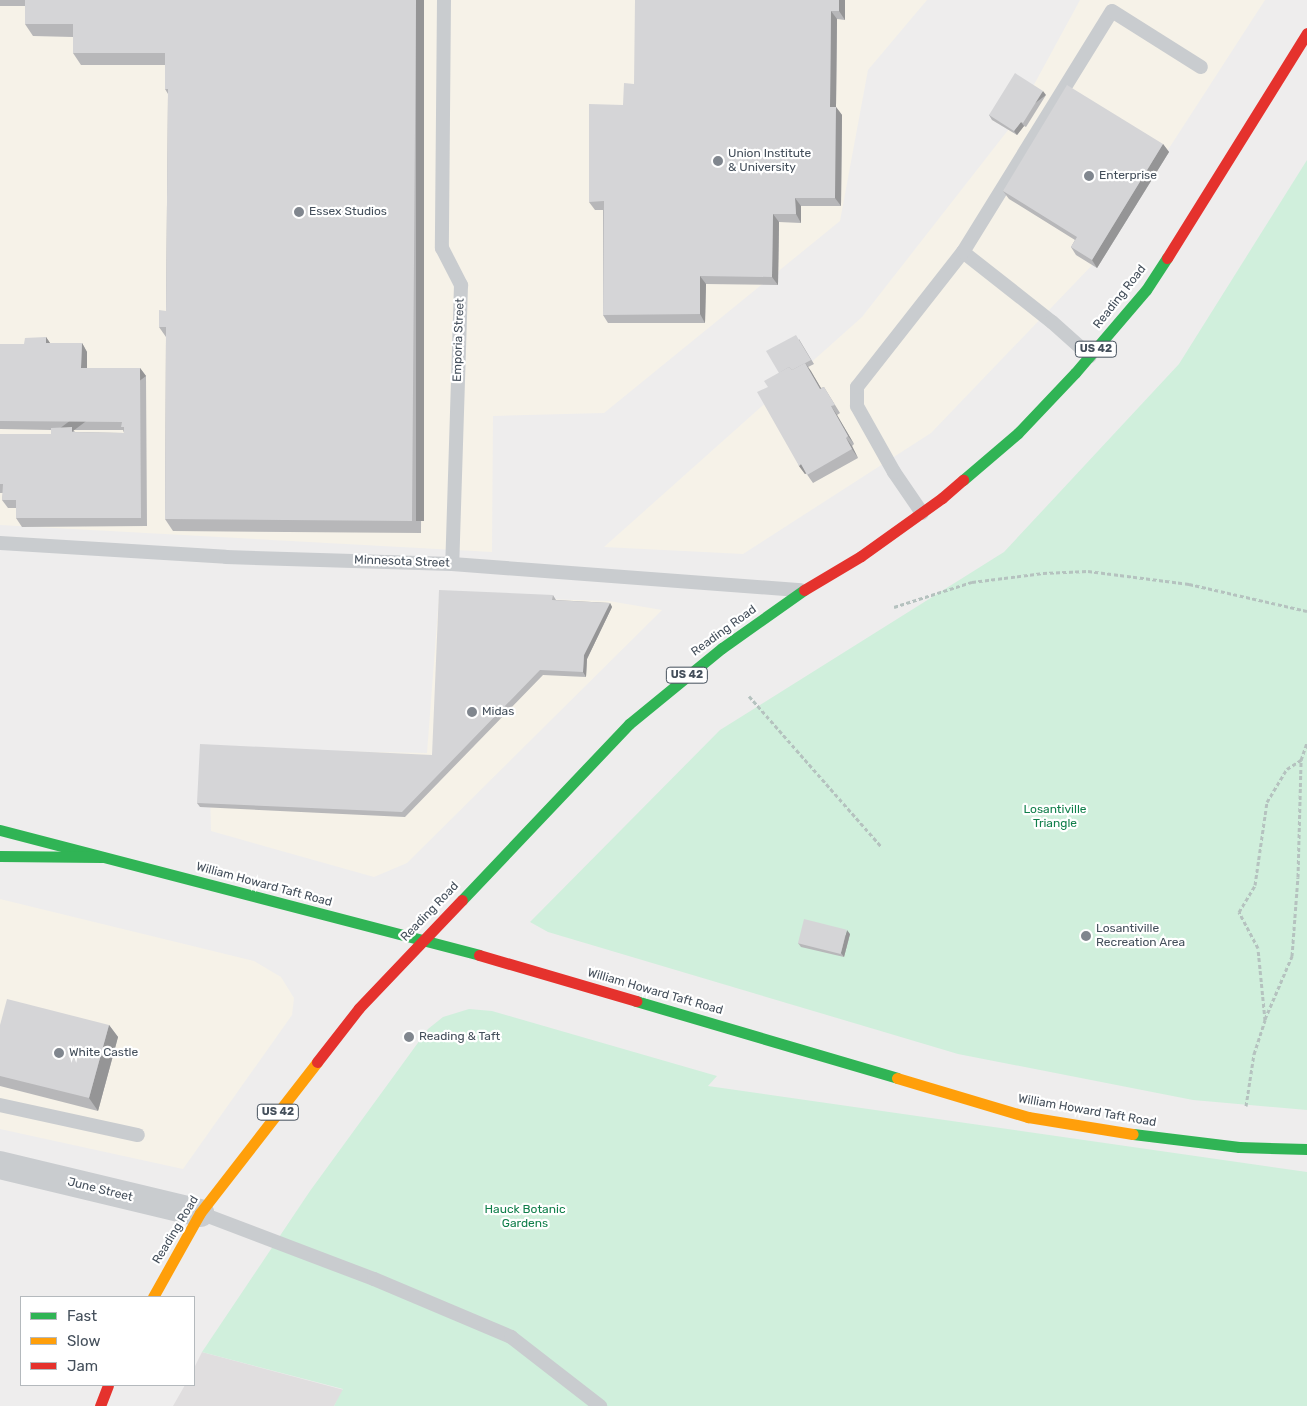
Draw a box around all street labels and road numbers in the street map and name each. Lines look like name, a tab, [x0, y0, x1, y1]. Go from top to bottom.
street label: Reading Road	[1091, 262, 1149, 332]
street label: Emporia Street	[450, 298, 468, 382]
road number: US 42	[1075, 340, 1117, 358]
street label: Minnesota Street	[354, 553, 450, 571]
street label: Reading Road	[689, 603, 759, 659]
road number: US 42	[666, 666, 708, 684]
street label: William Howard Taft Road	[194, 860, 334, 910]
street label: Reading Road	[398, 879, 462, 945]
street label: William Howard Taft Road	[586, 966, 724, 1018]
street label: William Howard Taft Road	[1017, 1092, 1157, 1130]
road number: US 42	[257, 1104, 299, 1120]
street label: June Street	[66, 1175, 134, 1205]
street label: Reading Road	[150, 1193, 202, 1267]

